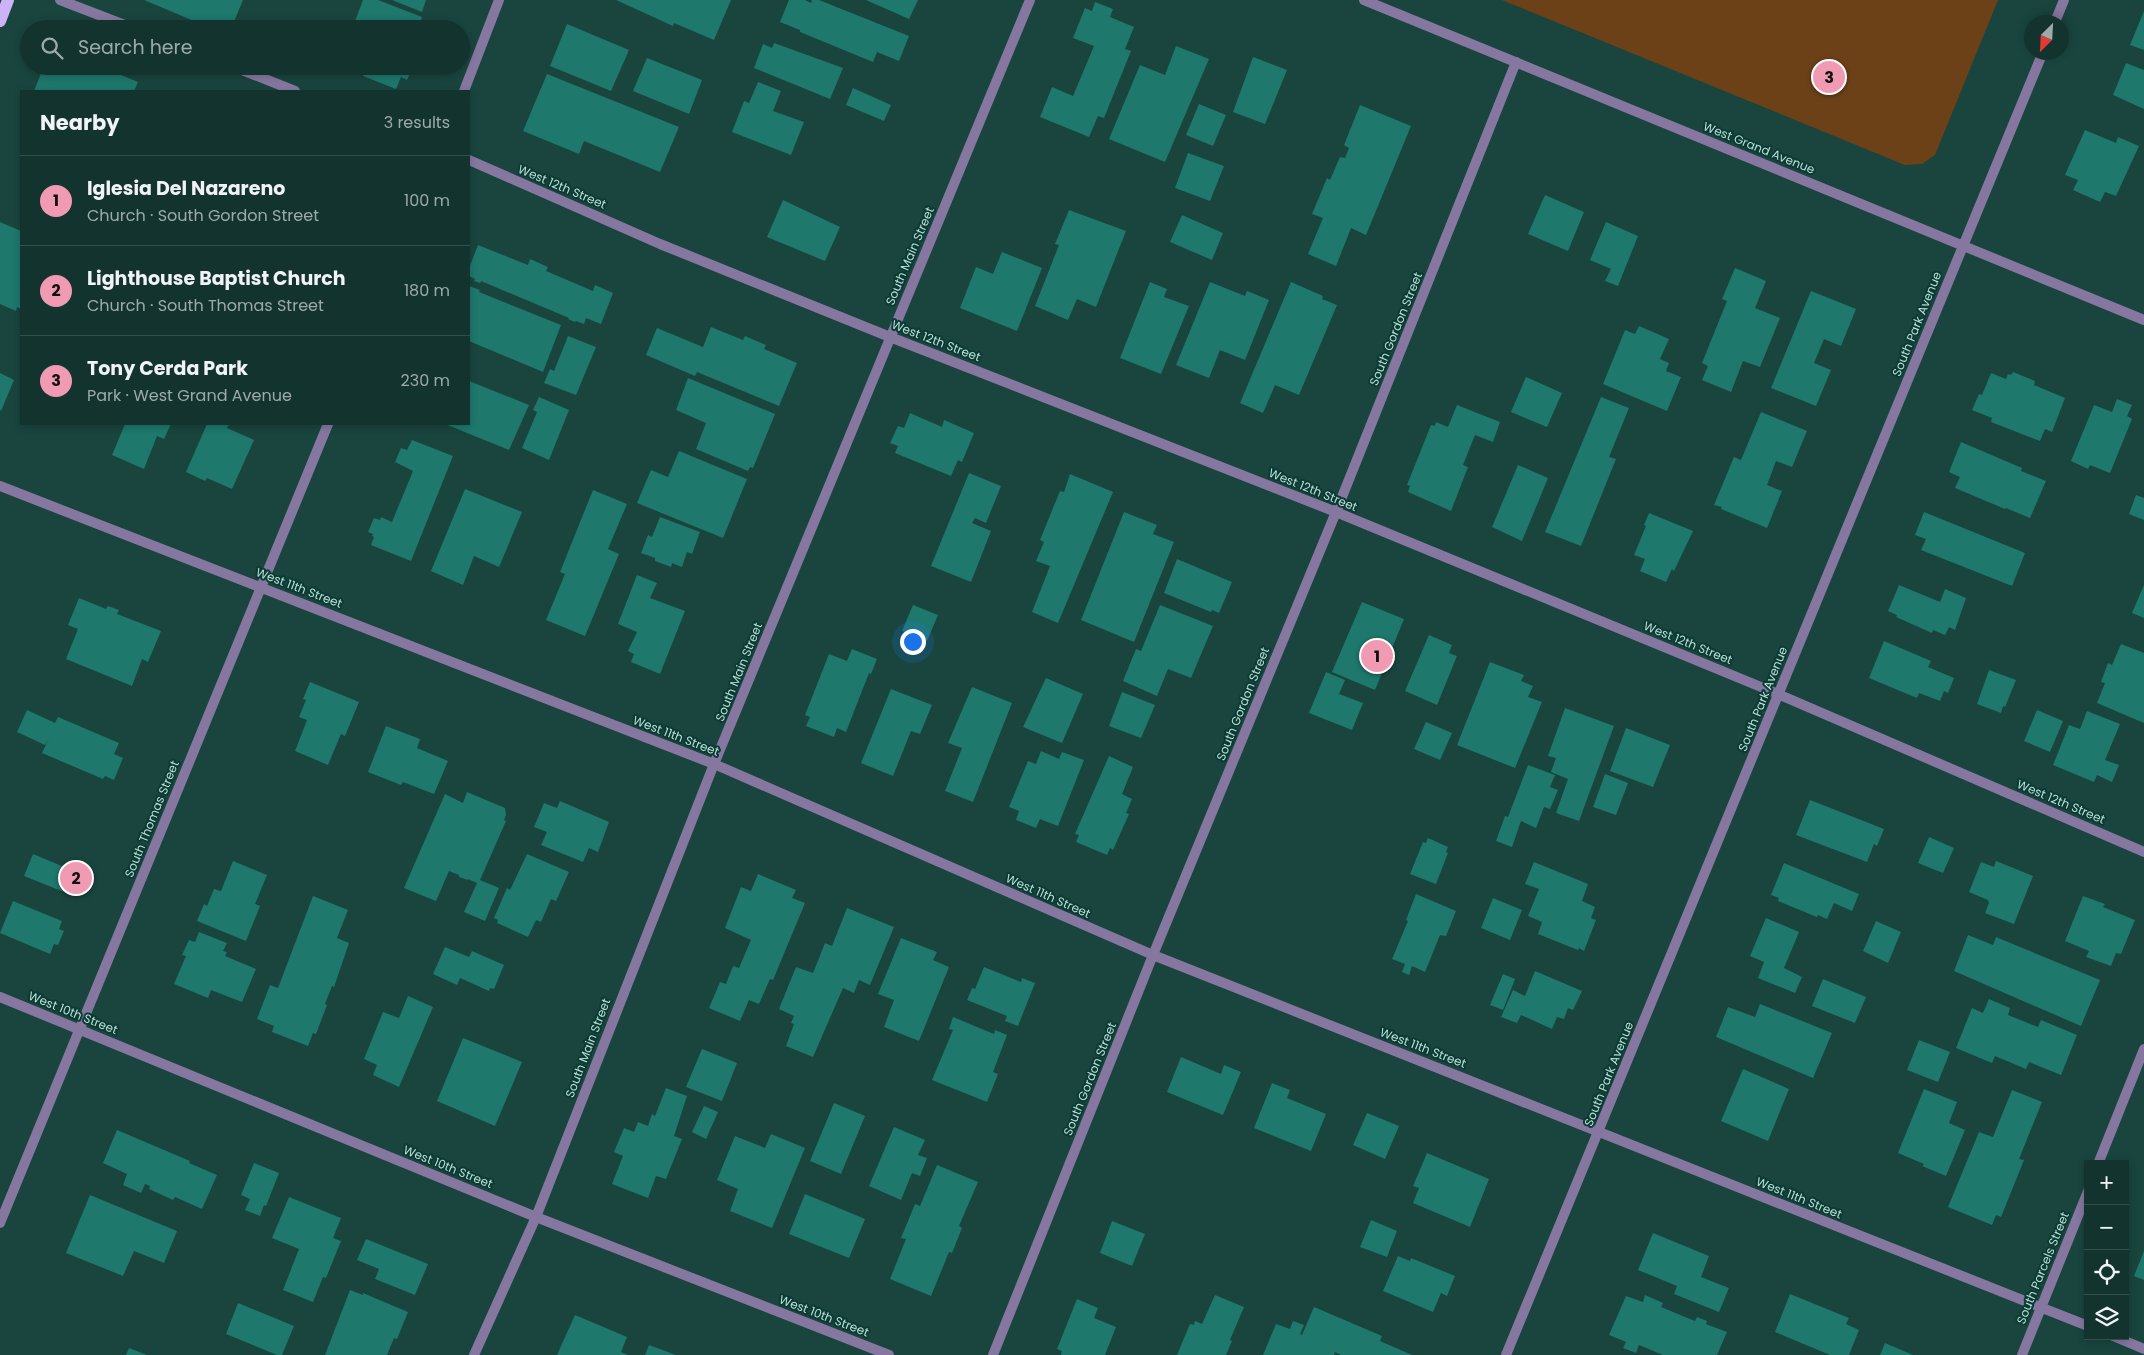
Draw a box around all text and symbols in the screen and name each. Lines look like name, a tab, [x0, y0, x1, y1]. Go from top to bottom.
north arrow	[2024, 15, 2069, 60]
search box	[20, 20, 470, 75]
icon: search	[38, 34, 66, 62]
text: Search here	[78, 34, 192, 61]
pin: 3	[1813, 58, 1845, 96]
text: Nearby	[40, 108, 120, 137]
text: 3 results	[384, 111, 450, 134]
street label: West Grand Avenue	[1701, 117, 1818, 178]
street label: West 12th Street	[516, 160, 609, 213]
text: Iglesia Del Nazareno	[87, 175, 285, 202]
text: 1	[53, 189, 59, 212]
text: 100 m	[404, 189, 450, 212]
text: Church · South Gordon Street	[87, 204, 319, 227]
street label: South Main Street	[881, 204, 938, 307]
text: Lighthouse Baptist Church	[87, 265, 346, 292]
street label: South Park Avenue	[1888, 269, 1945, 379]
street label: South Gordon Street	[1365, 270, 1426, 388]
text: 2	[51, 279, 61, 302]
text: 180 m	[404, 279, 450, 302]
text: Church · South Thomas Street	[87, 294, 324, 317]
street label: West 12th Street	[889, 316, 983, 365]
text: Tony Cerda Park	[87, 355, 248, 382]
text: 3	[51, 369, 61, 392]
text: 230 m	[401, 369, 450, 392]
text: Park · West Grand Avenue	[87, 384, 292, 407]
street label: West 12th Street	[1266, 464, 1360, 515]
street label: West 11th Street	[254, 563, 345, 612]
street label: West 12th Street	[1641, 617, 1735, 668]
street label: South Main Street	[711, 620, 766, 724]
your location	[900, 629, 926, 655]
pin: 1	[1361, 637, 1393, 675]
street label: South Park Avenue	[1734, 644, 1791, 754]
street label: South Gordon Street	[1212, 645, 1273, 763]
street label: West 11th Street	[631, 711, 722, 760]
street label: South Thomas Street	[120, 758, 183, 880]
street label: West 12th Street	[2015, 775, 2108, 828]
pin: 2	[60, 859, 92, 897]
street label: West 11th Street	[1003, 869, 1093, 922]
street label: West 10th Street	[26, 987, 120, 1038]
street label: South Main Street	[561, 996, 614, 1100]
street label: South Park Avenue	[1580, 1019, 1637, 1129]
street label: South Gordon Street	[1059, 1020, 1120, 1138]
street label: West 11th Street	[1378, 1023, 1469, 1072]
street label: West 10th Street	[401, 1141, 495, 1192]
map controls	[2084, 1160, 2129, 1340]
button: +	[2084, 1160, 2129, 1205]
street label: West 11th Street	[1754, 1173, 1845, 1222]
button: −	[2084, 1205, 2129, 1250]
street label: South Parcels Street	[2012, 1209, 2073, 1326]
button: locate	[2084, 1250, 2129, 1295]
street label: West 10th Street	[777, 1291, 871, 1340]
button: layers	[2084, 1295, 2129, 1340]

